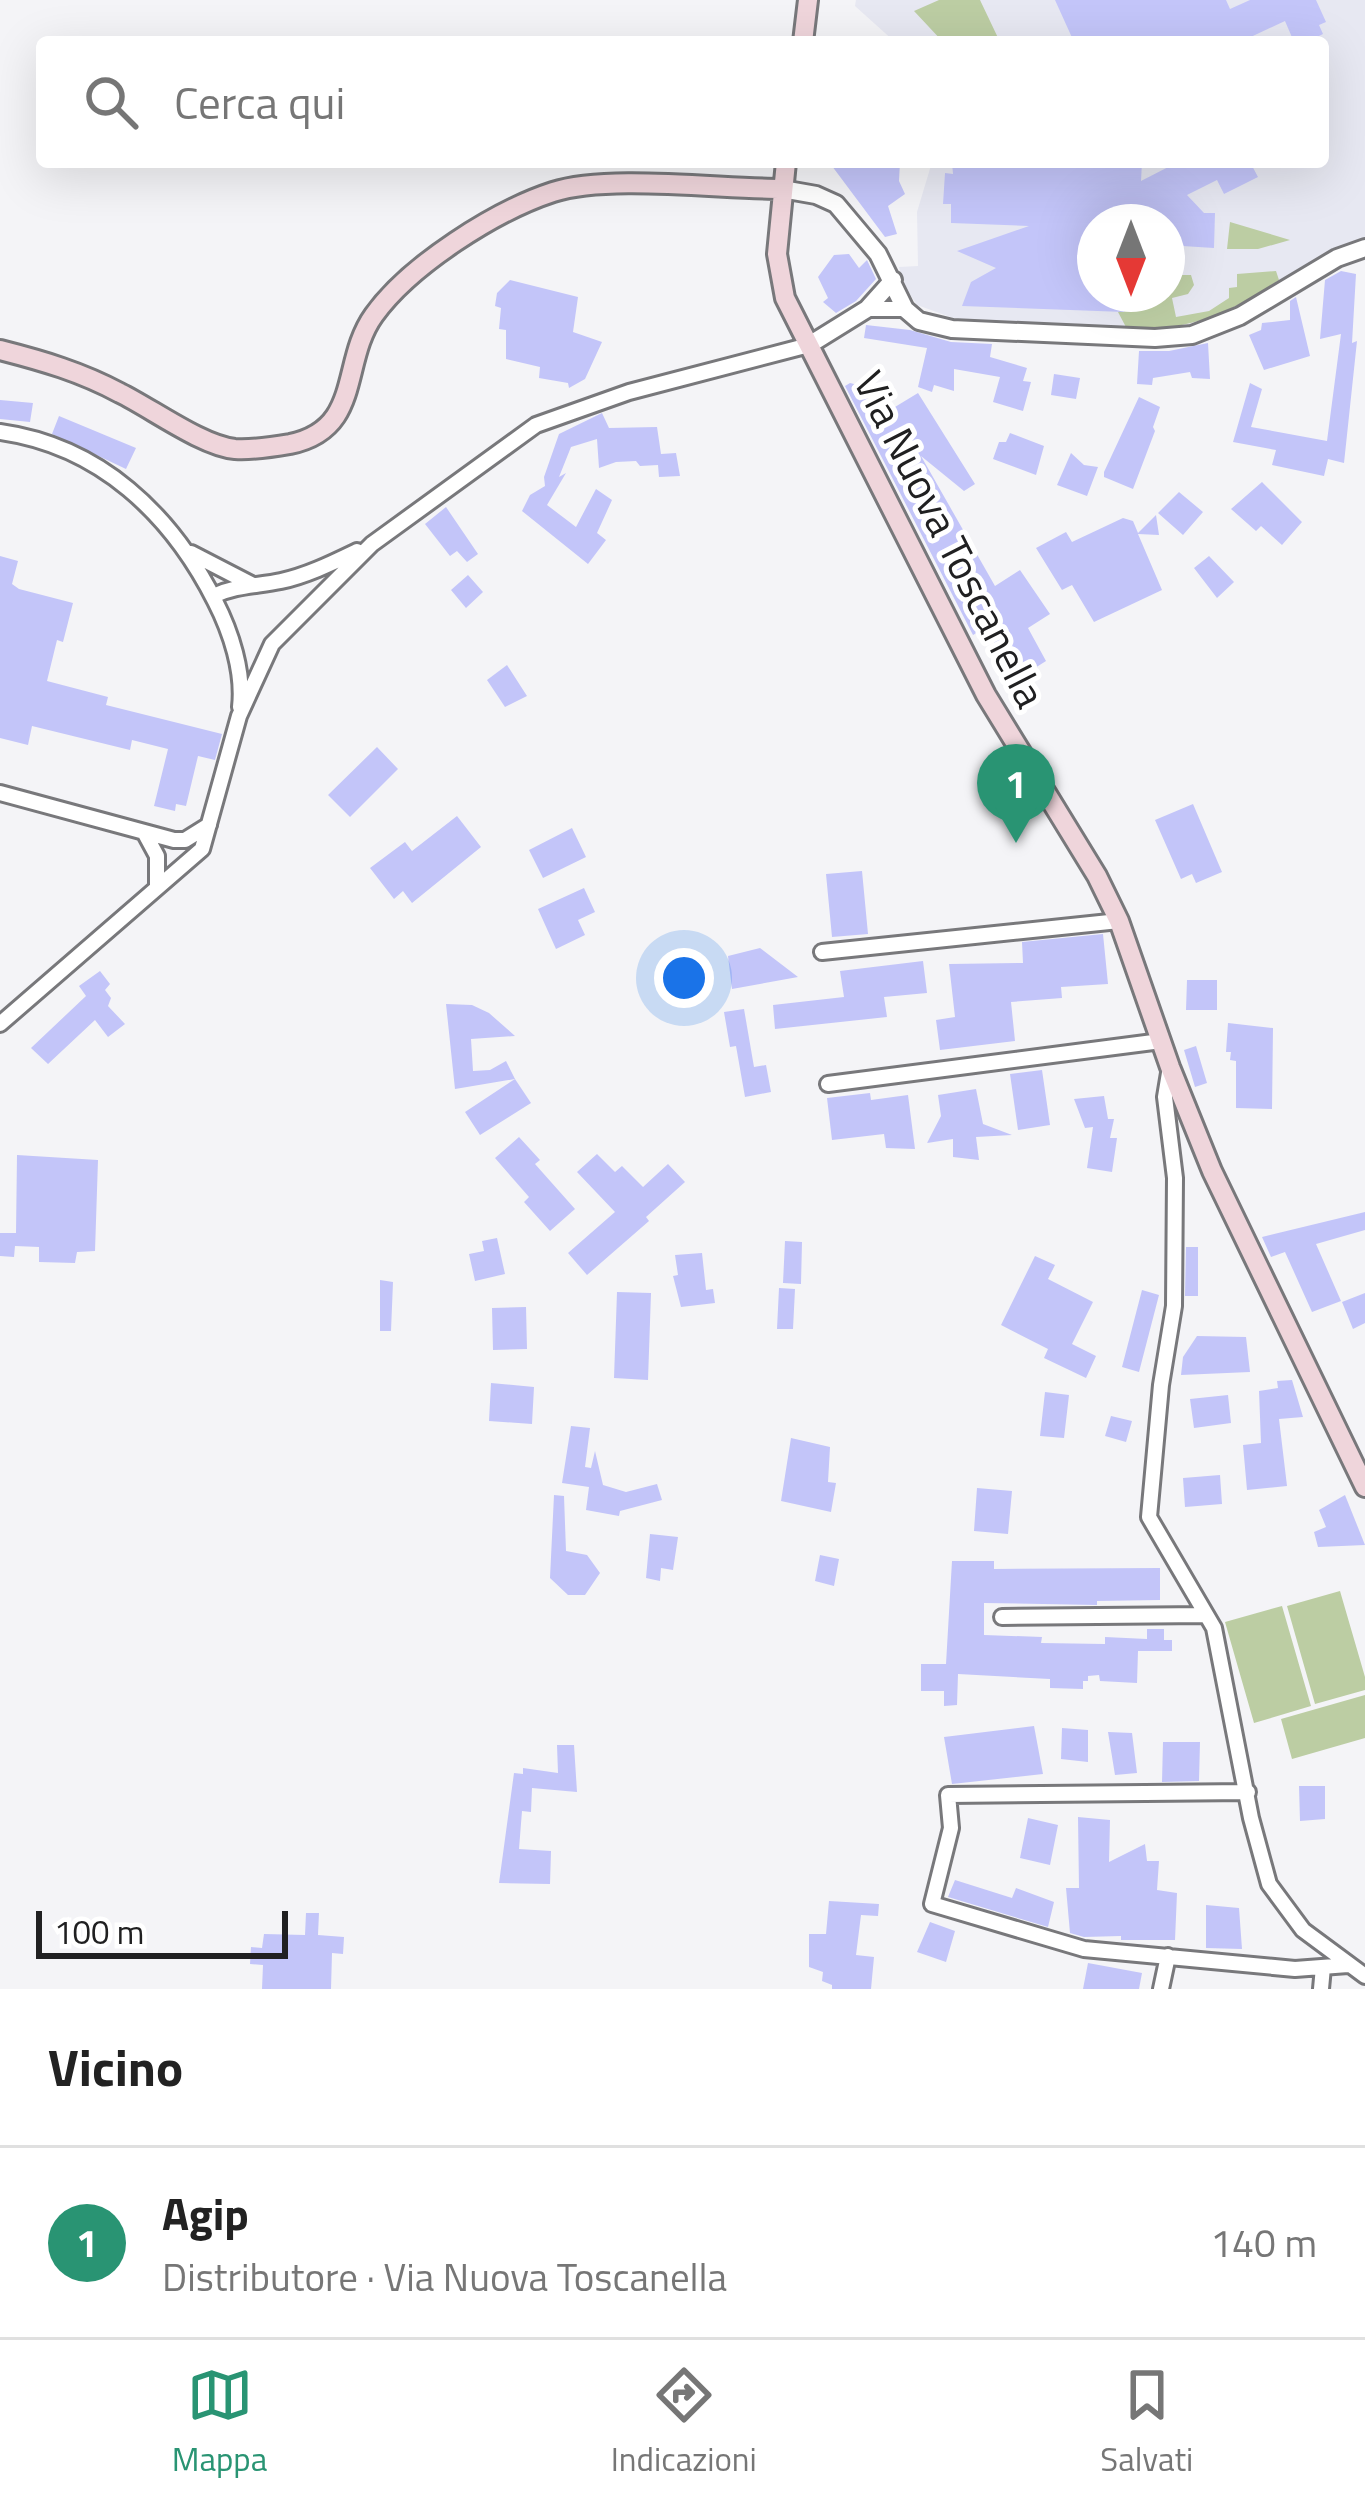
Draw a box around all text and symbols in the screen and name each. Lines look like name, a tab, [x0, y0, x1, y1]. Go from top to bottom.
search box	[36, 36, 1329, 168]
text: Cerca qui	[174, 68, 345, 136]
icon: search	[78, 69, 144, 135]
north arrow	[1077, 204, 1185, 312]
street label: Via Nuova Toscanella	[838, 359, 1063, 718]
pin: 1	[977, 744, 1055, 843]
your location	[654, 948, 714, 1008]
scale bar	[36, 1905, 288, 1958]
text: 100 m	[54, 1907, 144, 1957]
text: Vicino	[48, 2028, 183, 2106]
text: Agip	[162, 2179, 249, 2247]
text: 1	[76, 2213, 98, 2272]
text: 140 m	[1210, 2213, 1317, 2272]
text: Distributore · Via Nuova Toscanella	[162, 2247, 727, 2306]
tab: Mappa	[172, 2362, 267, 2484]
tab: Indicazioni	[611, 2362, 757, 2484]
tab: Salvati	[1100, 2362, 1193, 2484]

